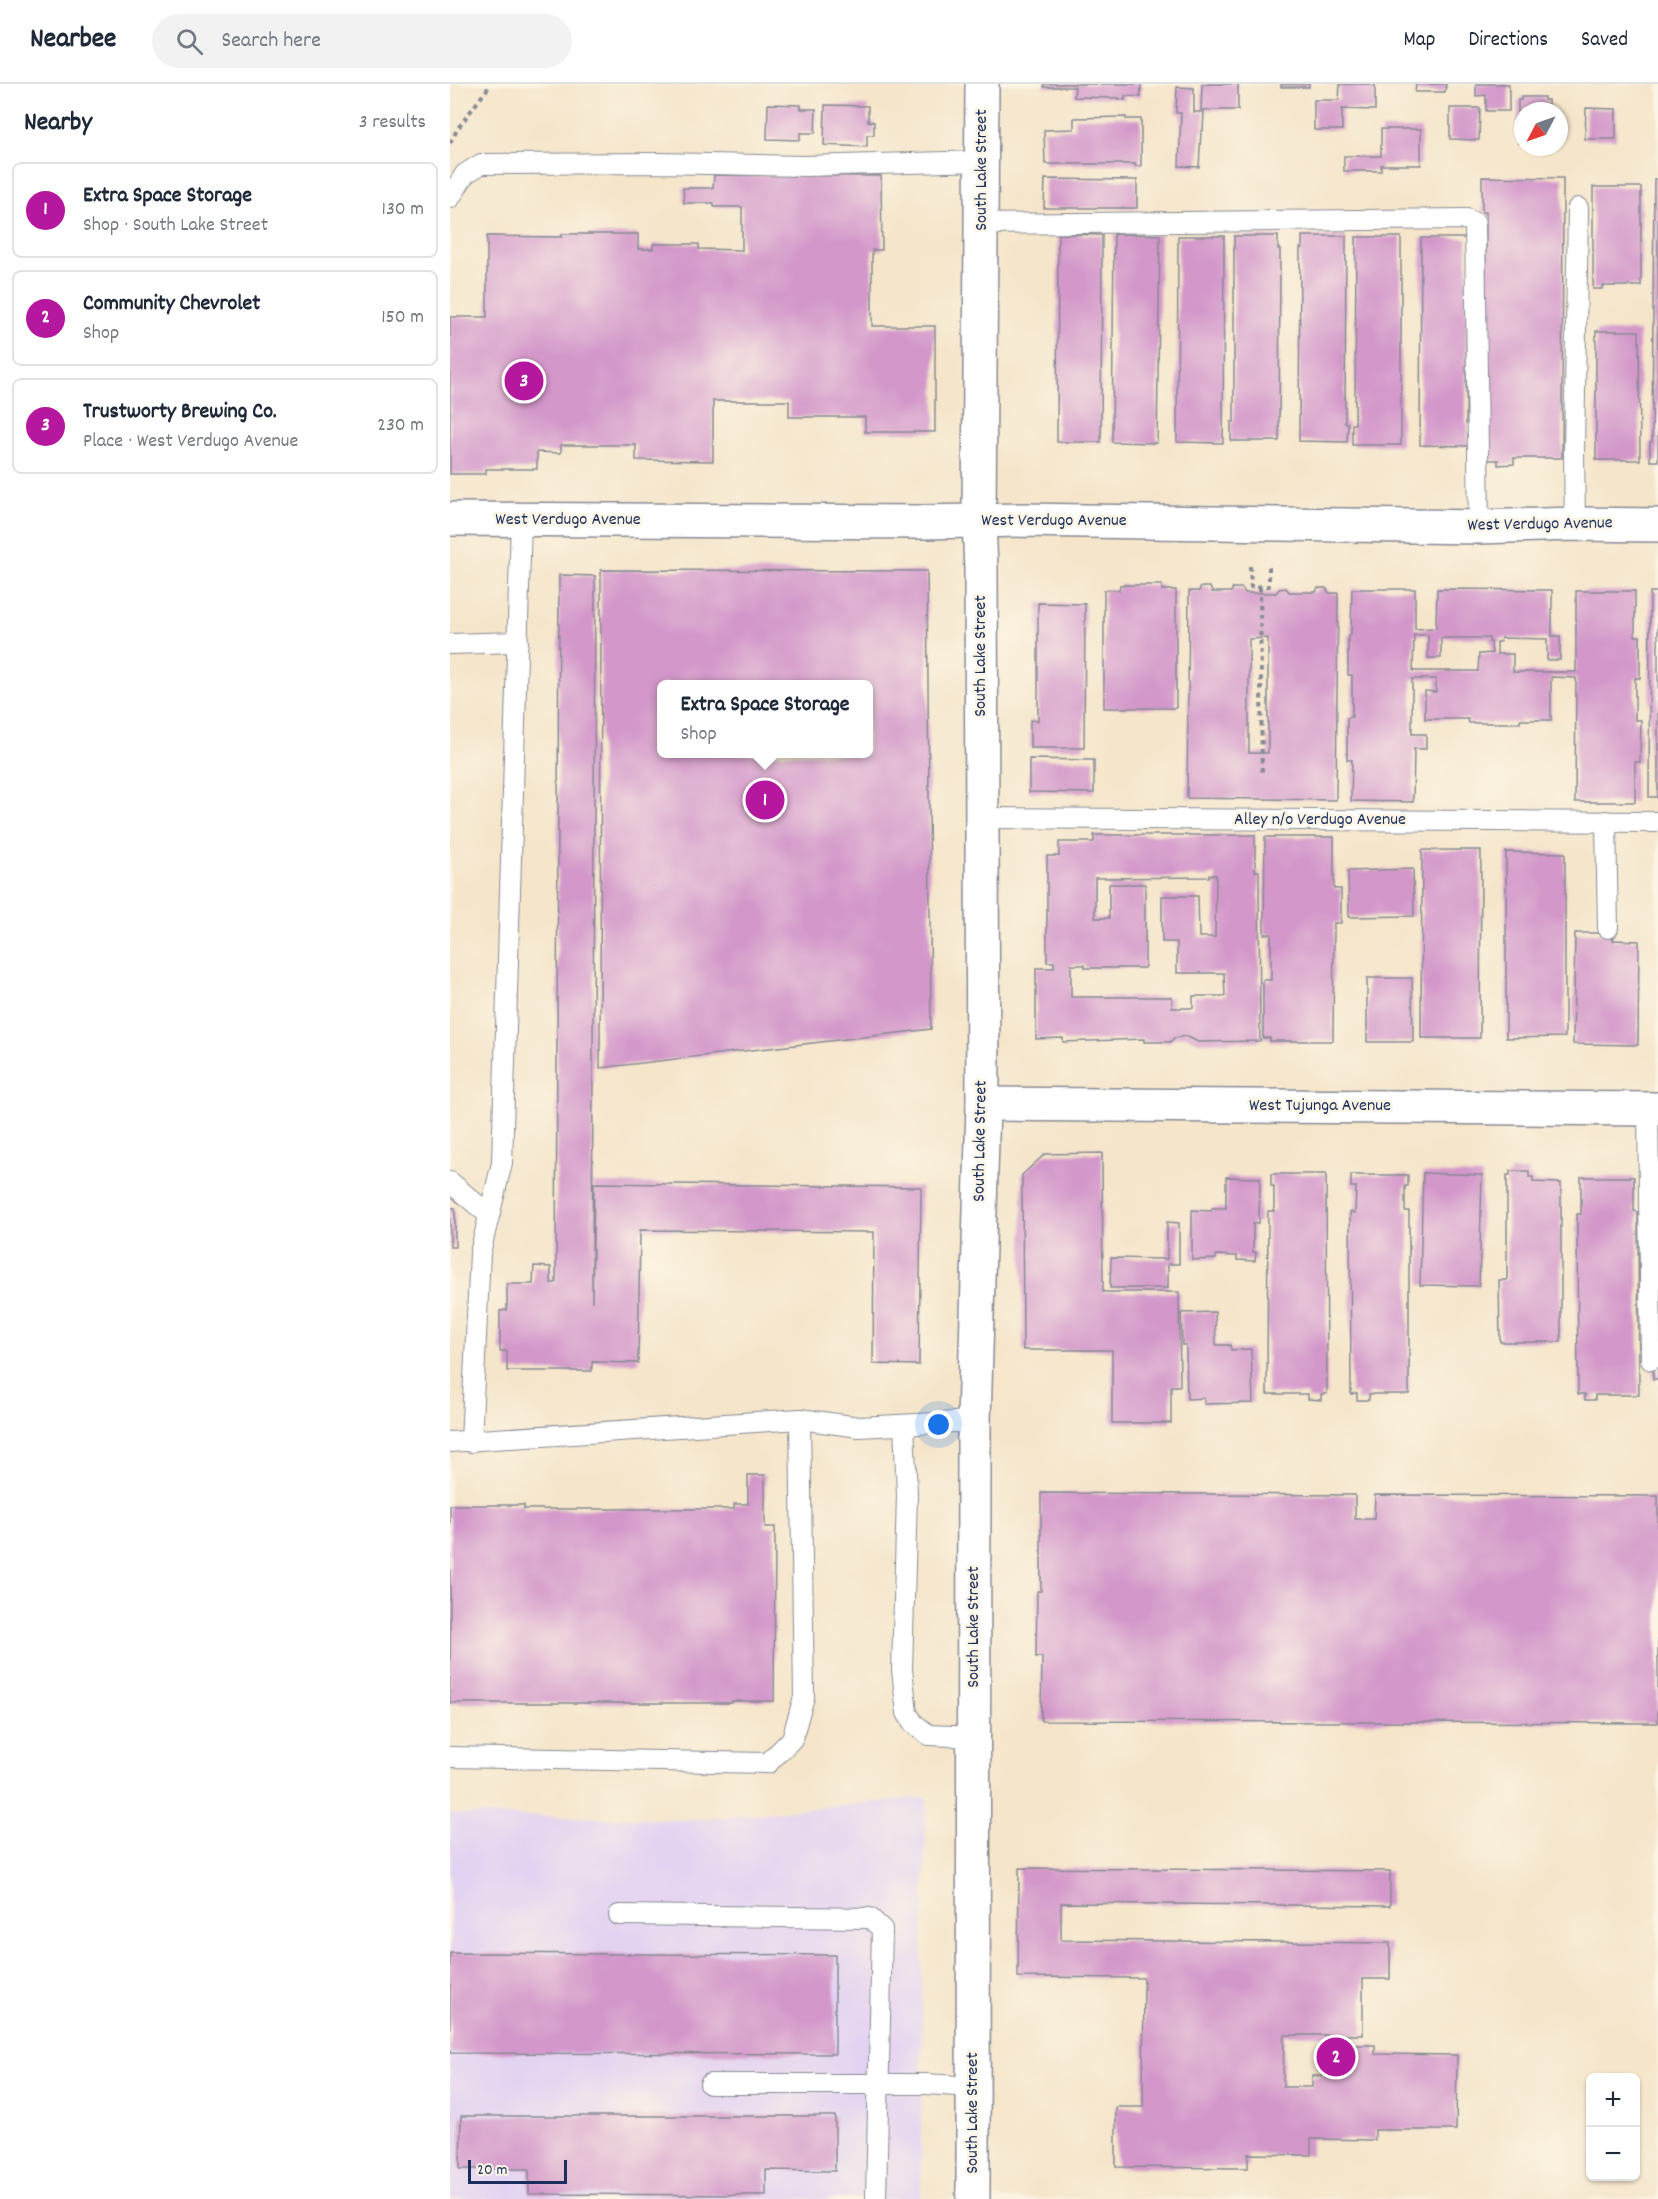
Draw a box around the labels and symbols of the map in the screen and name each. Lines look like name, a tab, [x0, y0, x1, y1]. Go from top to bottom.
north arrow	[1514, 102, 1568, 156]
street label: South Lake Street	[970, 109, 995, 231]
pin: 3	[504, 358, 544, 404]
street label: West Verdugo Avenue	[495, 508, 641, 533]
street label: West Verdugo Avenue	[981, 509, 1127, 534]
street label: West Verdugo Avenue	[1467, 511, 1613, 539]
street label: South Lake Street	[969, 595, 994, 717]
pin: 1	[746, 778, 784, 822]
street label: Alley n/o Verdugo Avenue	[1234, 808, 1406, 833]
street label: South Lake Street	[967, 1080, 995, 1202]
street label: West Tujunga Avenue	[1249, 1094, 1391, 1119]
your location	[924, 1410, 953, 1439]
street label: South Lake Street	[962, 1566, 987, 1688]
pin: 2	[1316, 2034, 1356, 2080]
street label: South Lake Street	[961, 2052, 986, 2174]
scale bar	[468, 2157, 567, 2184]

